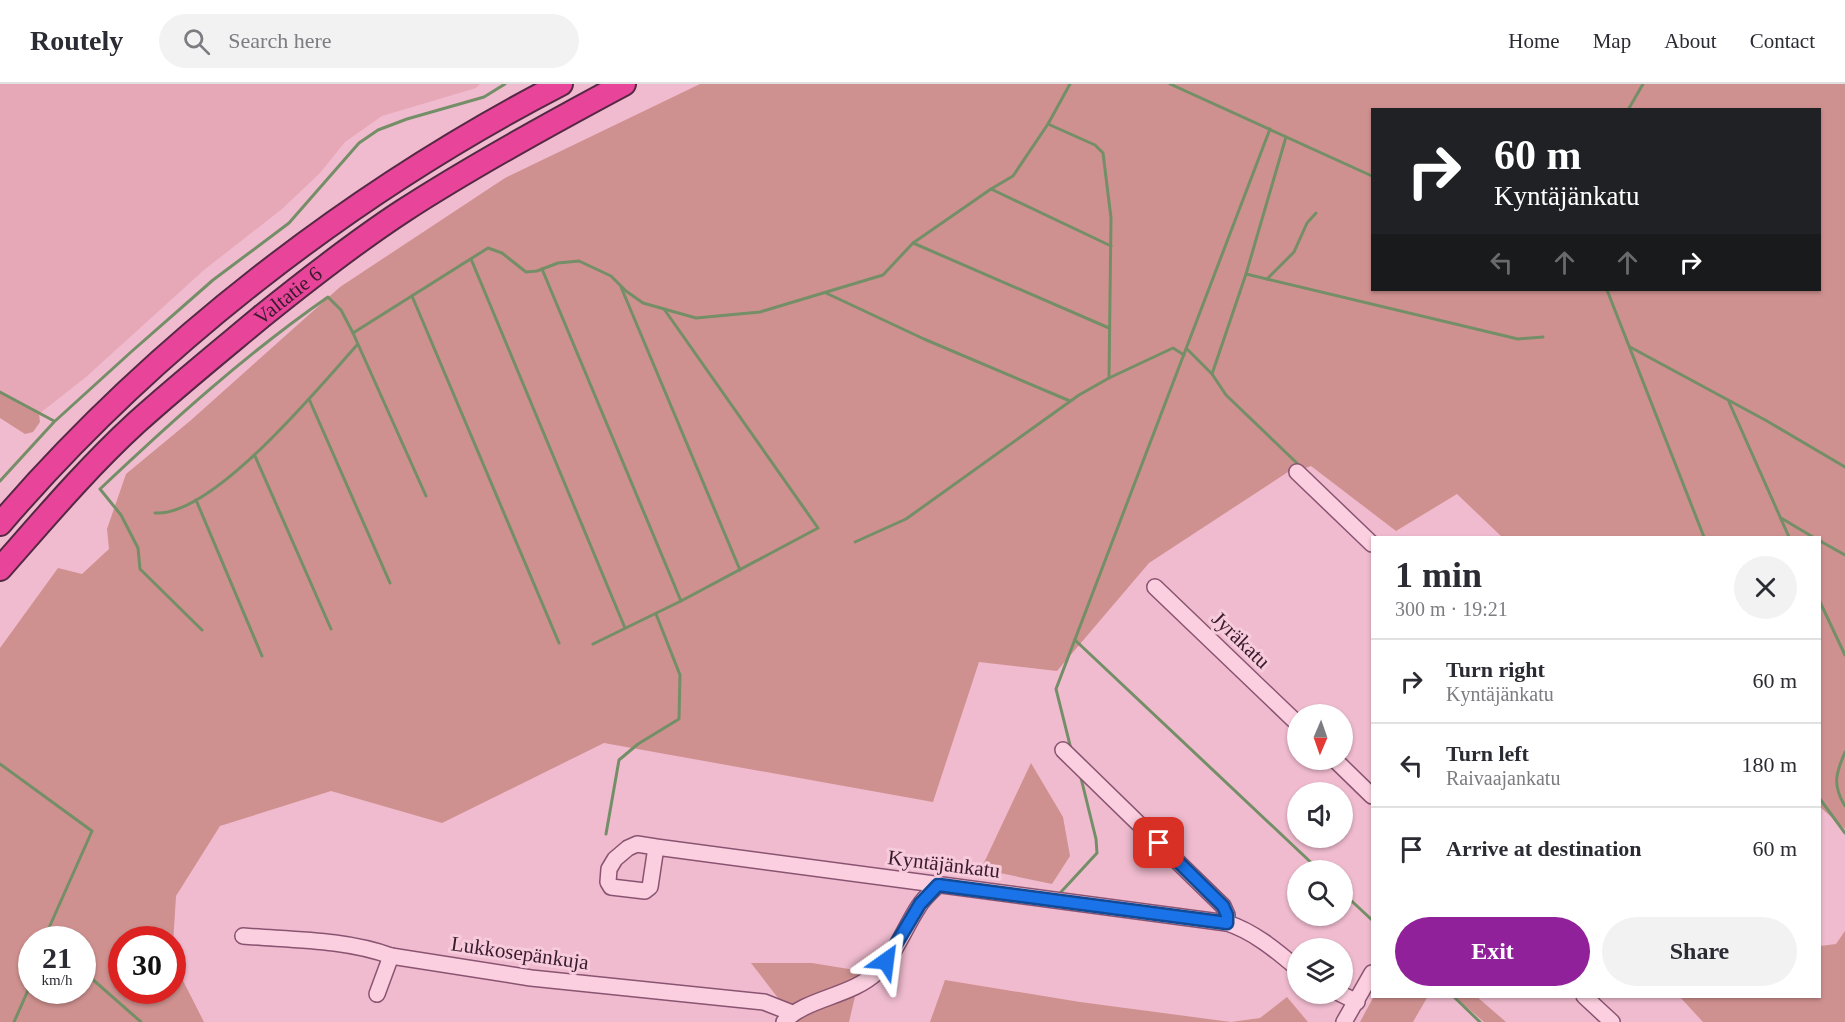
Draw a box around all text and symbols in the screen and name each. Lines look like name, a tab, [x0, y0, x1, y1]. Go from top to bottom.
search box	[159, 14, 579, 68]
text: Routely	[30, 25, 123, 56]
icon: search	[180, 25, 213, 58]
text: Search here	[228, 28, 332, 53]
text: Home	[1508, 29, 1560, 53]
text: Map	[1593, 29, 1631, 53]
text: About	[1664, 29, 1717, 53]
text: Contact	[1750, 29, 1815, 53]
icon: right	[1395, 132, 1473, 210]
text: 60 m	[1494, 132, 1582, 178]
text: Kyntäjänkatu	[1494, 181, 1639, 211]
icon: left	[1485, 246, 1518, 279]
icon: ahead	[1548, 246, 1581, 279]
icon: ahead	[1611, 246, 1644, 279]
icon: right	[1674, 246, 1707, 279]
street label: Valtatie 6	[249, 261, 327, 330]
text: 1 min	[1395, 555, 1482, 595]
button: close	[1734, 556, 1797, 619]
text: 300 m · 19:21	[1395, 598, 1508, 620]
street label: Jyräkatu	[1207, 607, 1275, 674]
text: Turn right	[1446, 657, 1545, 682]
icon: right	[1395, 665, 1428, 698]
text: 60 m	[1752, 668, 1797, 693]
text: Kyntäjänkatu	[1446, 683, 1554, 705]
north arrow	[1287, 704, 1353, 770]
map controls	[1287, 704, 1353, 1004]
text: Turn left	[1446, 741, 1529, 766]
icon: left	[1395, 749, 1428, 782]
text: 180 m	[1741, 752, 1797, 777]
text: Raivaajankatu	[1446, 767, 1560, 789]
button: sound	[1287, 782, 1353, 848]
pin	[1133, 817, 1184, 868]
icon: arrive	[1142, 826, 1175, 859]
icon: arrive	[1395, 833, 1428, 866]
text: Arrive at destination	[1446, 836, 1642, 861]
text: 60 m	[1752, 836, 1797, 861]
street label: Kyntäjänkatu	[886, 845, 1002, 883]
button: search	[1287, 860, 1353, 926]
button: Exit	[1395, 917, 1590, 986]
button: Share	[1602, 917, 1797, 986]
speed limit sign: 30	[108, 926, 186, 1004]
position arrow	[854, 929, 918, 993]
street label: Lukkosepänkuja	[450, 931, 591, 975]
button: layers	[1287, 938, 1353, 1004]
text: 21	[42, 941, 72, 974]
text: km/h	[42, 972, 72, 988]

